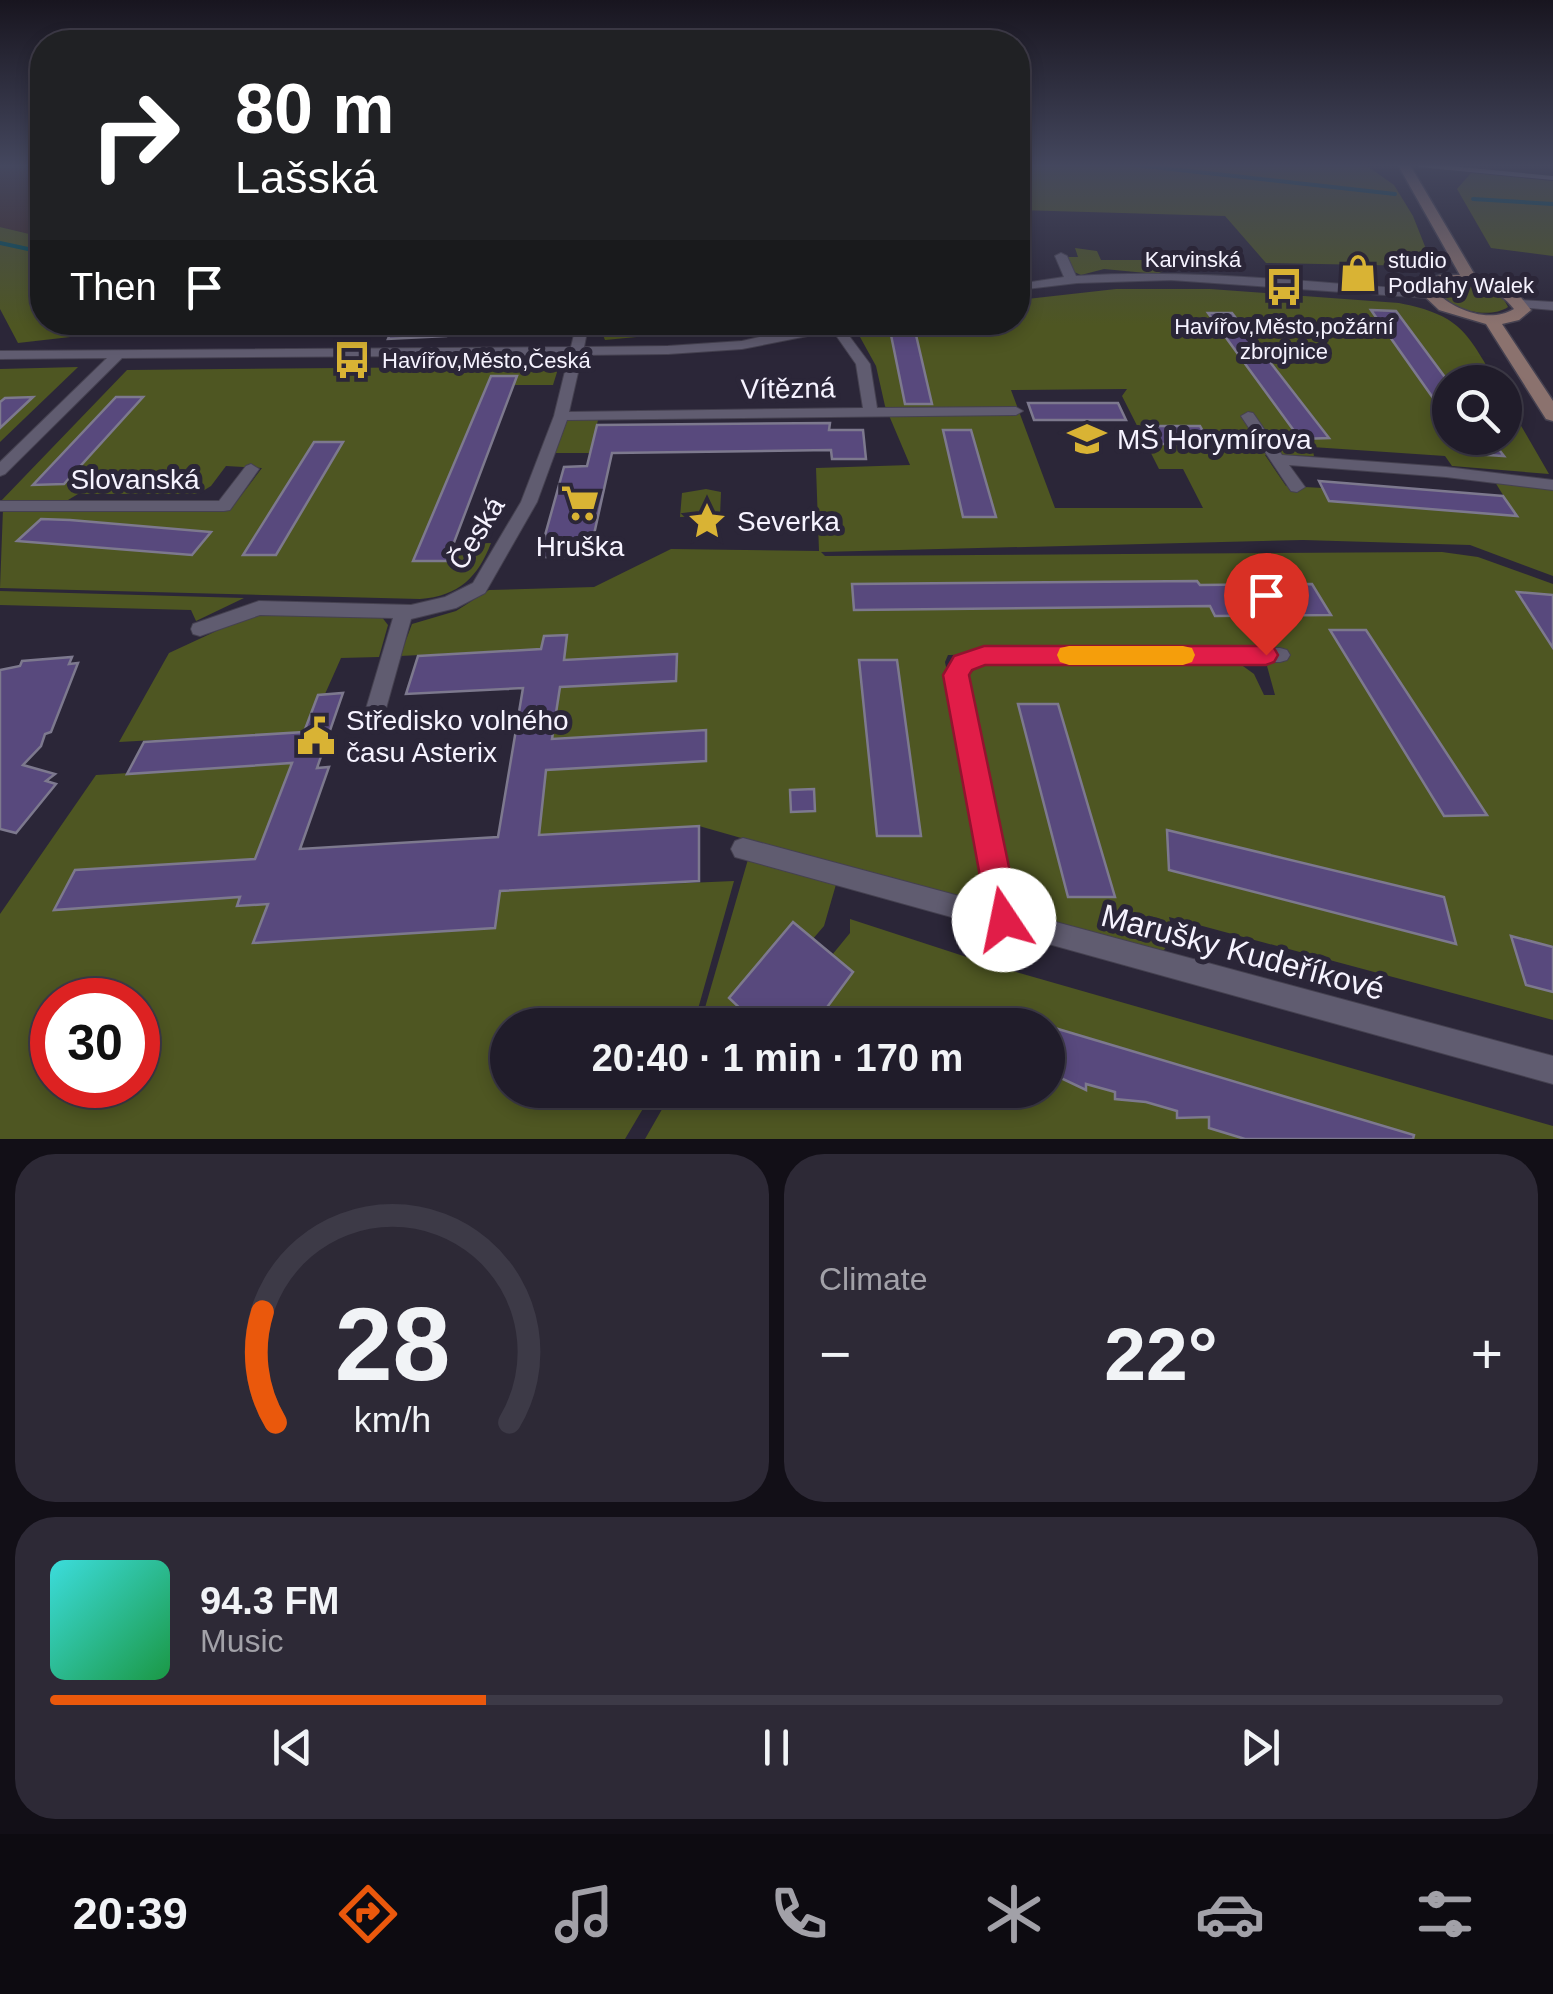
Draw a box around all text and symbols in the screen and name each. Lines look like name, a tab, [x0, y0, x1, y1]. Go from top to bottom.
icon: right	[70, 70, 200, 200]
text: 80 m	[235, 70, 395, 148]
text: Lašská	[235, 152, 378, 203]
street label: Karvinská	[1145, 247, 1242, 272]
place label: studio Podlahy Walek	[1388, 248, 1535, 298]
shop icon: studio Podlahy Walek	[1337, 252, 1379, 294]
icon: arrive	[177, 260, 232, 315]
text: Then	[70, 266, 157, 308]
bus stop icon: Havířov,Město,požární zbrojnice	[1263, 266, 1305, 308]
place label: Havířov,Město,požární zbrojnice	[1174, 314, 1394, 364]
bus stop icon: Havířov,Město,Česká	[331, 339, 373, 381]
place label: Havířov,Město,Česká	[382, 348, 591, 373]
map controls	[1432, 365, 1522, 455]
button: search	[1432, 365, 1522, 455]
street label: Vítězná	[740, 372, 836, 405]
school or university icon: MŠ Horymírova	[1066, 418, 1108, 460]
place label: MŠ Horymírova	[1117, 424, 1312, 455]
street label: Slovanská	[70, 464, 200, 495]
supermarket icon: Hruška	[559, 482, 601, 524]
street label: Česká	[442, 491, 511, 575]
place icon: Severka	[686, 500, 728, 542]
place label: Severka	[737, 506, 840, 537]
place label: Hruška	[536, 531, 625, 562]
pin	[1224, 553, 1309, 656]
icon: arrive	[1239, 568, 1294, 623]
place label: Středisko volného času Asterix	[346, 705, 569, 768]
public building icon: Středisko volného času Asterix	[295, 715, 337, 757]
position arrow	[952, 868, 1056, 972]
street label: Marušky Kudeříkové	[1097, 897, 1389, 1007]
speed limit sign: 30	[30, 978, 160, 1108]
text: 20:40 · 1 min · 170 m	[592, 1037, 963, 1079]
text: Climate	[819, 1261, 927, 1297]
text: 28	[334, 1286, 450, 1402]
text: 22°	[1104, 1312, 1218, 1396]
text: −	[819, 1323, 851, 1385]
text: +	[1471, 1323, 1503, 1385]
text: km/h	[353, 1400, 431, 1440]
text: 94.3 FM	[200, 1580, 339, 1622]
text: Music	[200, 1623, 284, 1659]
icon: previous	[265, 1720, 320, 1775]
icon: pause	[749, 1720, 804, 1775]
icon: next	[1233, 1720, 1288, 1775]
icon: directions	[333, 1879, 403, 1949]
icon: music	[549, 1879, 619, 1949]
icon: phone	[764, 1879, 834, 1949]
icon: climate	[979, 1879, 1049, 1949]
icon: car	[1195, 1879, 1265, 1949]
icon: filters	[1410, 1879, 1480, 1949]
text: 20:39	[73, 1888, 188, 1939]

